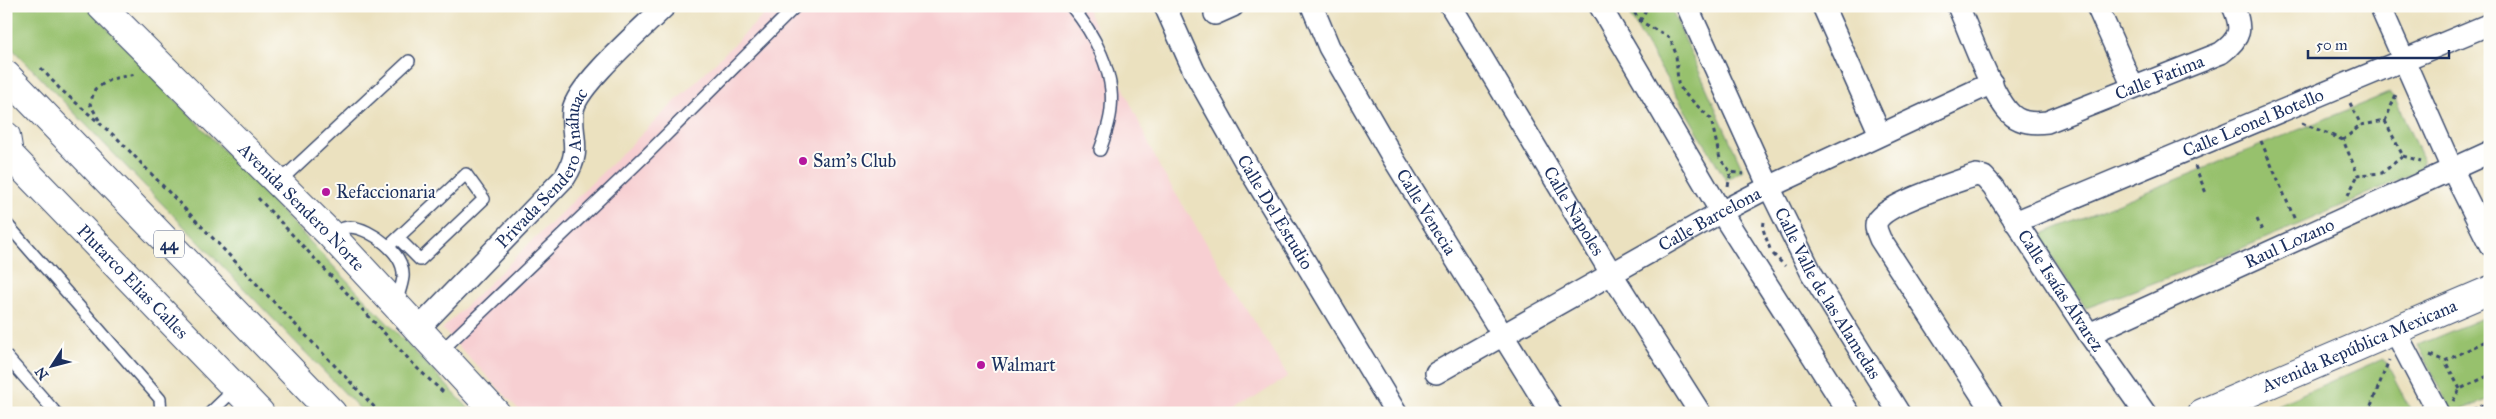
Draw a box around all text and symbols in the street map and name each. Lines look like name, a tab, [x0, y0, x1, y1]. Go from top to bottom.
scale bar	[2308, 28, 2450, 60]
text: 50 m	[2316, 36, 2348, 54]
street label: Calle Fatima	[2112, 50, 2208, 105]
street label: Privada Sendero Anáhuac	[491, 83, 593, 253]
street label: Calle Leonel Botello	[2179, 84, 2327, 162]
street label: Avenida Sendero Norte	[233, 137, 370, 276]
place label: Sam's Club	[813, 150, 896, 172]
street label: Calle Del Estudio	[1232, 151, 1318, 274]
marker: Sam's Club	[797, 155, 809, 167]
street label: Calle Napoles	[1539, 162, 1609, 260]
street label: Calle Venecia	[1392, 165, 1462, 259]
place label: Refaccionaria	[336, 181, 436, 203]
street label: Calle Barcelona	[1655, 182, 1765, 256]
marker: Refaccionaria	[320, 186, 332, 198]
street label: Calle Valle de las Alamedas	[1770, 204, 1886, 383]
street label: Raul Lozano	[2241, 213, 2338, 273]
street label: Plutarco Elias Calles	[72, 220, 193, 343]
street label: Calle Isaías Álvarez	[2013, 225, 2109, 356]
road number: 44	[154, 230, 184, 258]
street label: Avenida República Mexicana	[2257, 294, 2461, 398]
north arrow	[28, 342, 78, 392]
place label: Walmart	[991, 354, 1056, 376]
marker: Walmart	[975, 359, 987, 371]
text: N	[31, 363, 52, 383]

